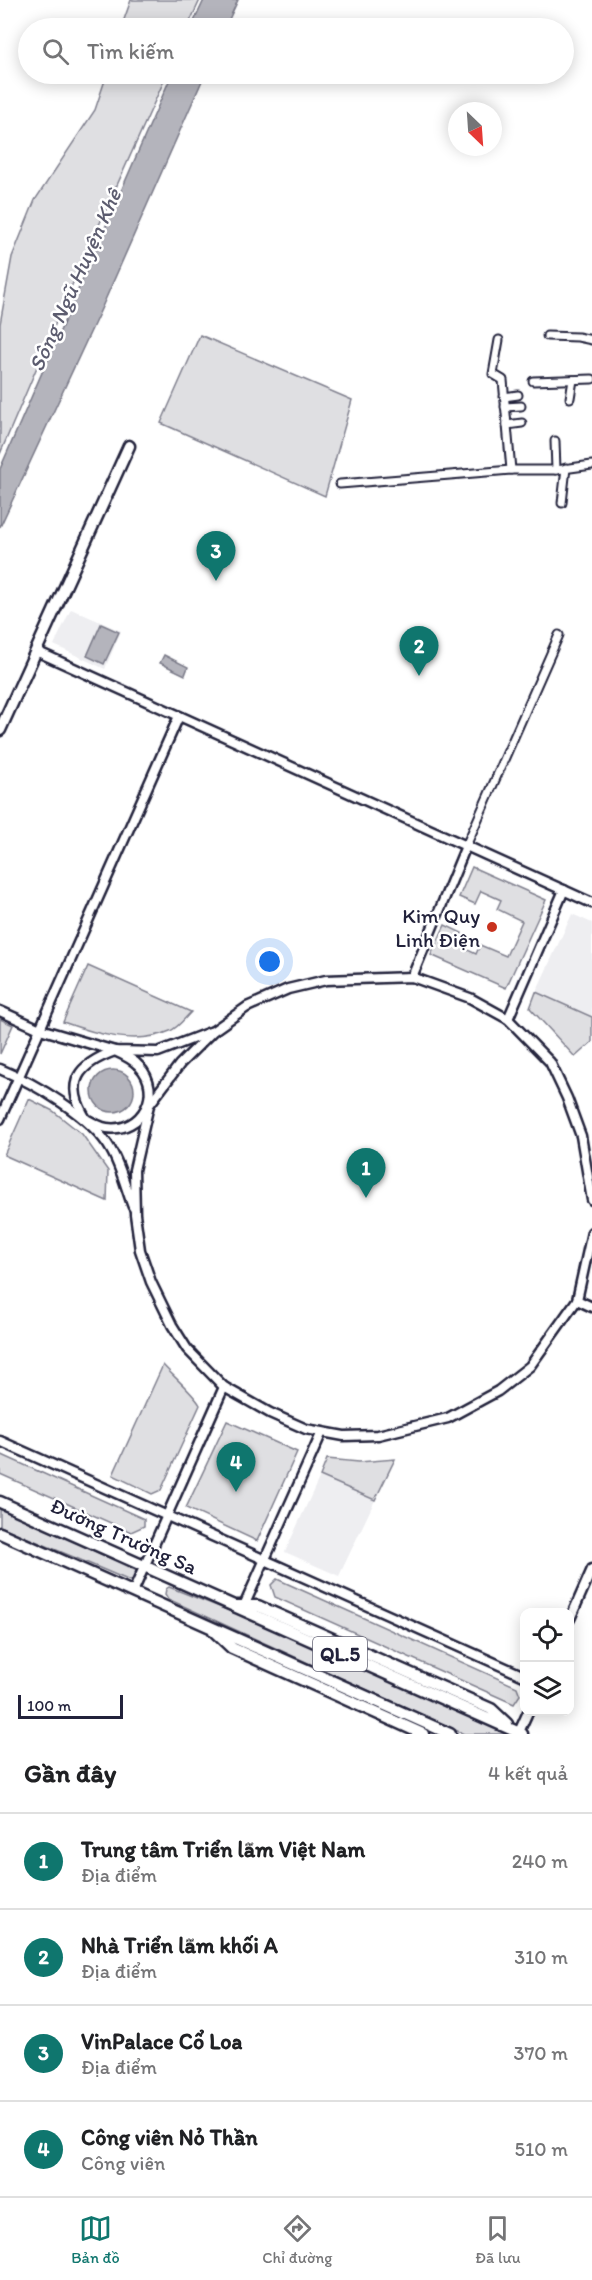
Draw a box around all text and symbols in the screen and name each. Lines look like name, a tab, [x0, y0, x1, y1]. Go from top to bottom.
search box	[18, 18, 574, 84]
icon: search	[39, 35, 72, 68]
text: Tìm kiếm	[87, 38, 174, 65]
north arrow	[448, 102, 502, 156]
water label: Sông Ngũ Huyện Khê	[23, 183, 128, 375]
pin: 3	[196, 532, 236, 581]
pin: 2	[400, 626, 438, 676]
place label: Kim Quy Linh Điện	[395, 903, 480, 952]
marker: Kim Quy Linh Điện	[485, 920, 499, 934]
your location	[255, 947, 284, 976]
pin: 1	[346, 1148, 386, 1198]
pin: 4	[216, 1442, 256, 1492]
street label: Đường Trường Sa	[47, 1492, 201, 1580]
map controls	[520, 1608, 574, 1716]
button: locate	[520, 1608, 574, 1662]
road number: QL.5	[313, 1637, 367, 1671]
button: layers	[520, 1662, 574, 1716]
scale bar	[18, 1692, 123, 1720]
text: 100 m	[27, 1696, 71, 1715]
text: Gần đây	[24, 1757, 116, 1789]
text: 4 kết quả	[488, 1761, 568, 1785]
text: Trung tâm Triển lãm Việt Nam	[81, 1836, 365, 1863]
text: 1	[39, 1849, 48, 1873]
text: 240 m	[512, 1849, 568, 1873]
text: Địa điểm	[81, 1863, 157, 1887]
text: Nhà Triển lãm khối A	[81, 1932, 278, 1959]
text: 2	[38, 1945, 49, 1969]
text: 310 m	[514, 1945, 568, 1969]
text: Địa điểm	[81, 1959, 157, 1983]
text: VinPalace Cổ Loa	[81, 2028, 242, 2055]
text: 3	[38, 2041, 49, 2065]
text: 370 m	[514, 2041, 568, 2065]
text: Địa điểm	[81, 2055, 157, 2079]
text: Công viên Nỏ Thần	[81, 2124, 258, 2151]
text: 4	[37, 2137, 50, 2161]
text: 510 m	[515, 2137, 568, 2161]
text: Công viên	[81, 2151, 165, 2175]
tab: Bản đồ	[71, 2212, 120, 2267]
tab: Chỉ đường	[262, 2212, 332, 2267]
tab: Đã lưu	[475, 2212, 521, 2267]

